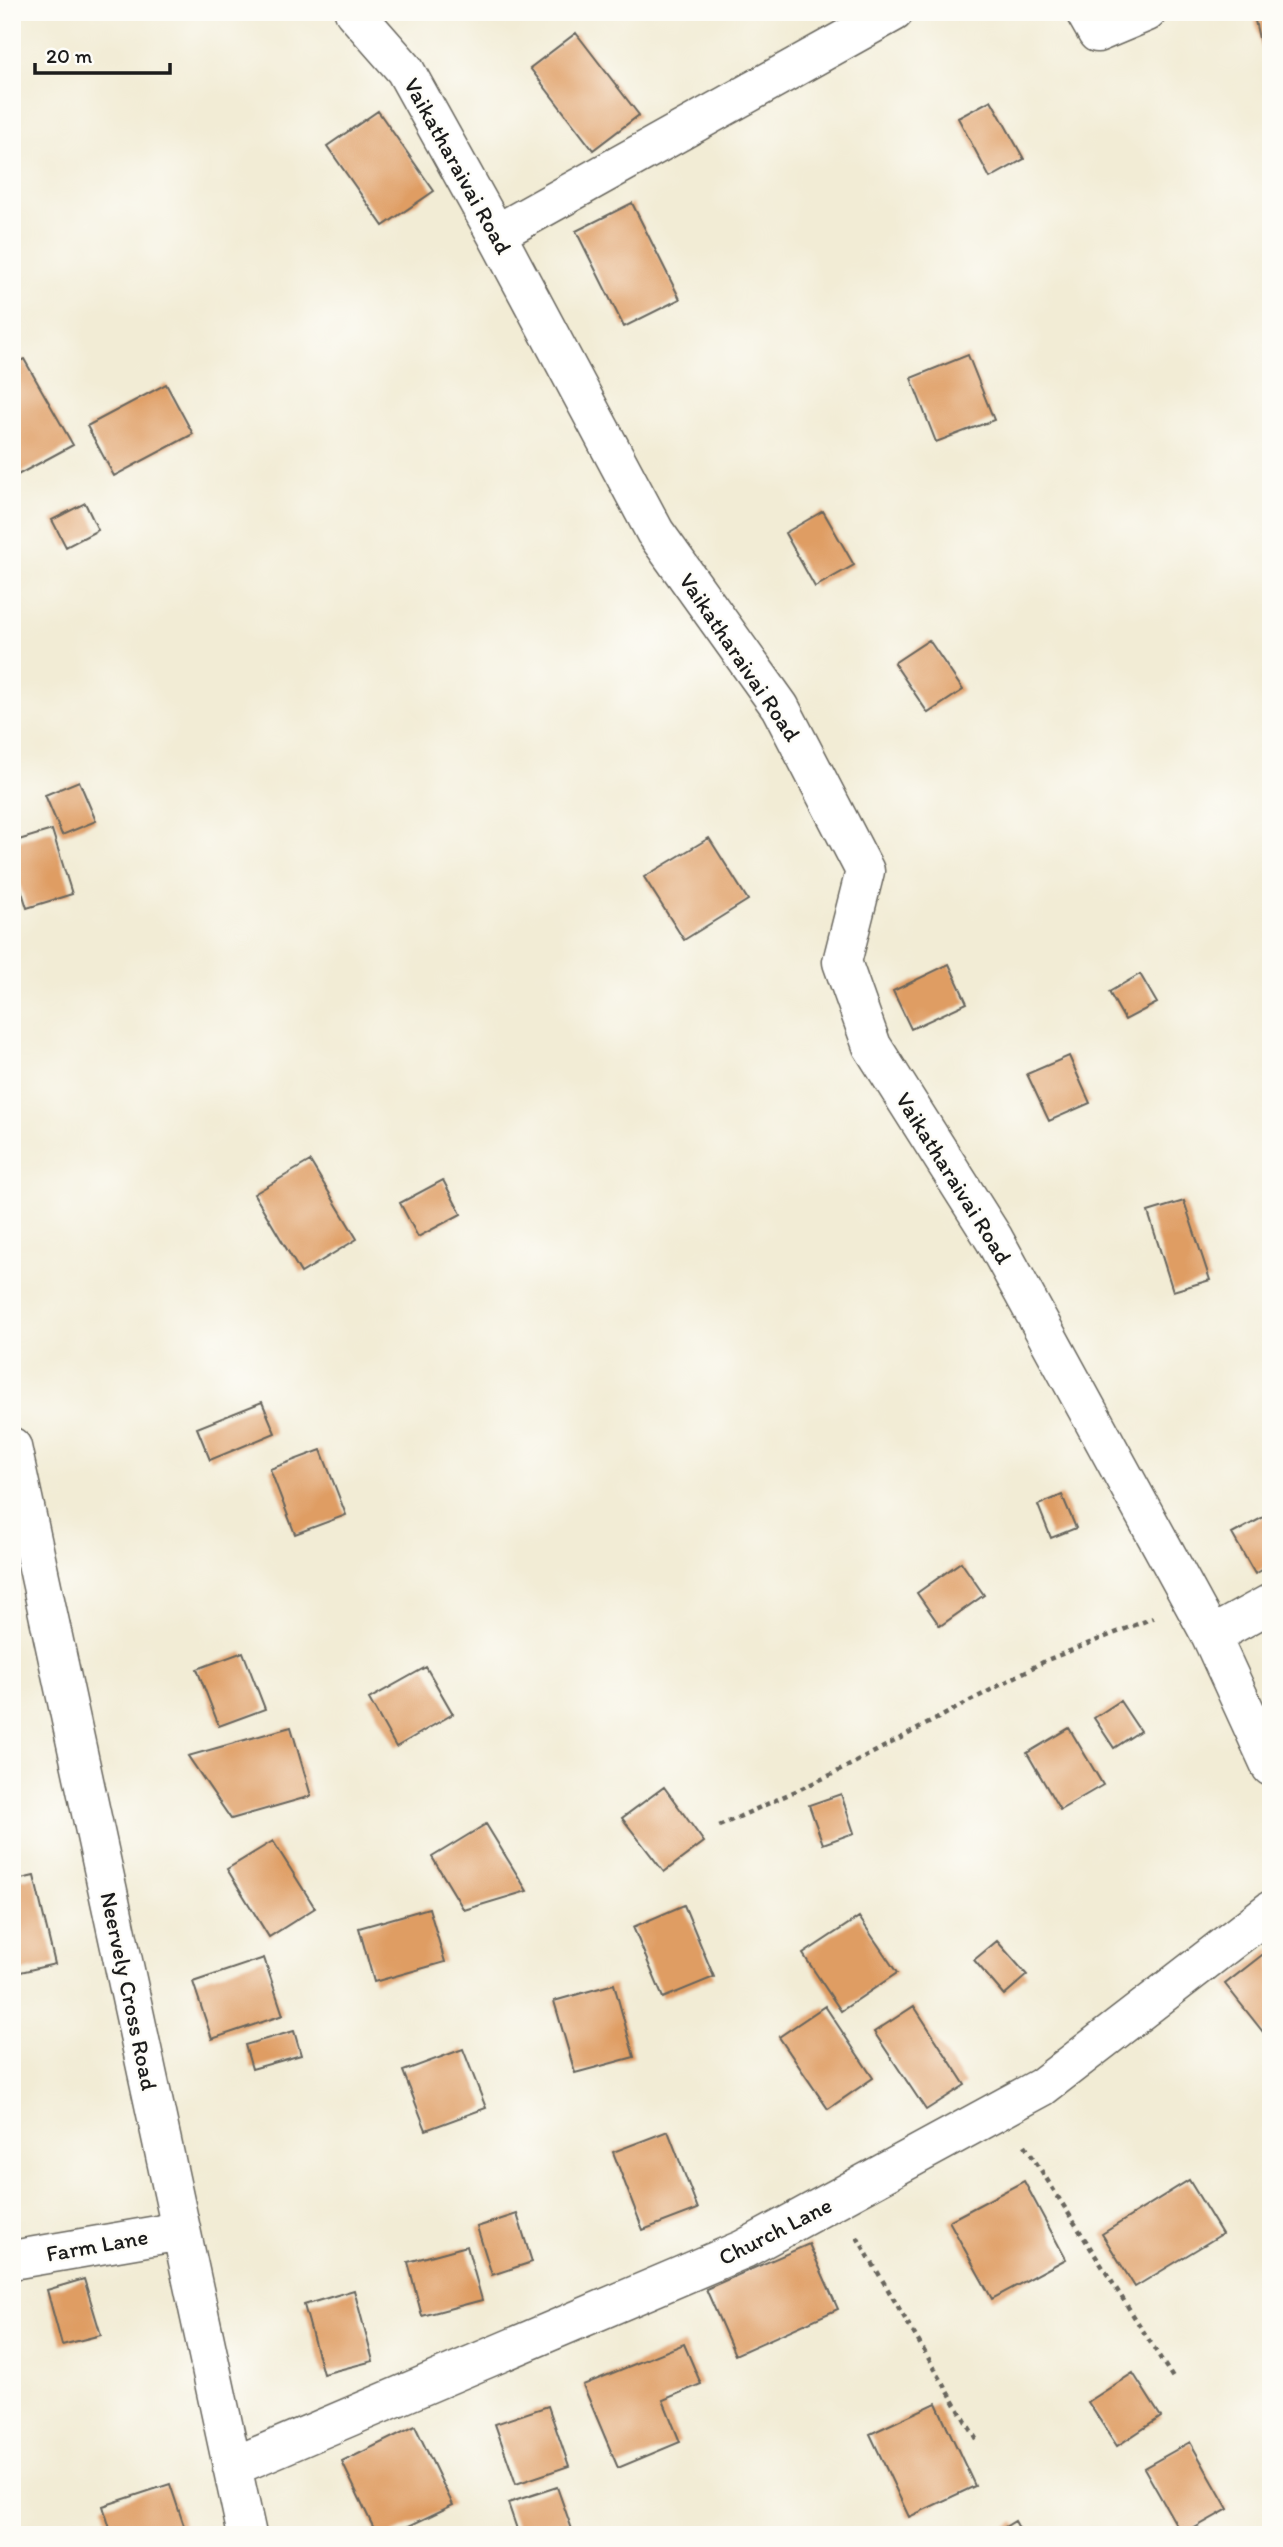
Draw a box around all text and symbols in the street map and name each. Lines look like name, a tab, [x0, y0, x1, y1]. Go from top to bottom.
scale bar	[35, 32, 170, 76]
text: 20 m	[46, 43, 93, 68]
street label: Vaikatharaivai Road	[398, 73, 518, 259]
street label: Vaikatharaivai Road	[673, 567, 807, 747]
street label: Vaikatharaivai Road	[890, 1087, 1018, 1269]
street label: Neervely Cross Road	[94, 1889, 164, 2093]
street label: Church Lane	[714, 2191, 836, 2271]
street label: Farm Lane	[44, 2222, 150, 2268]

